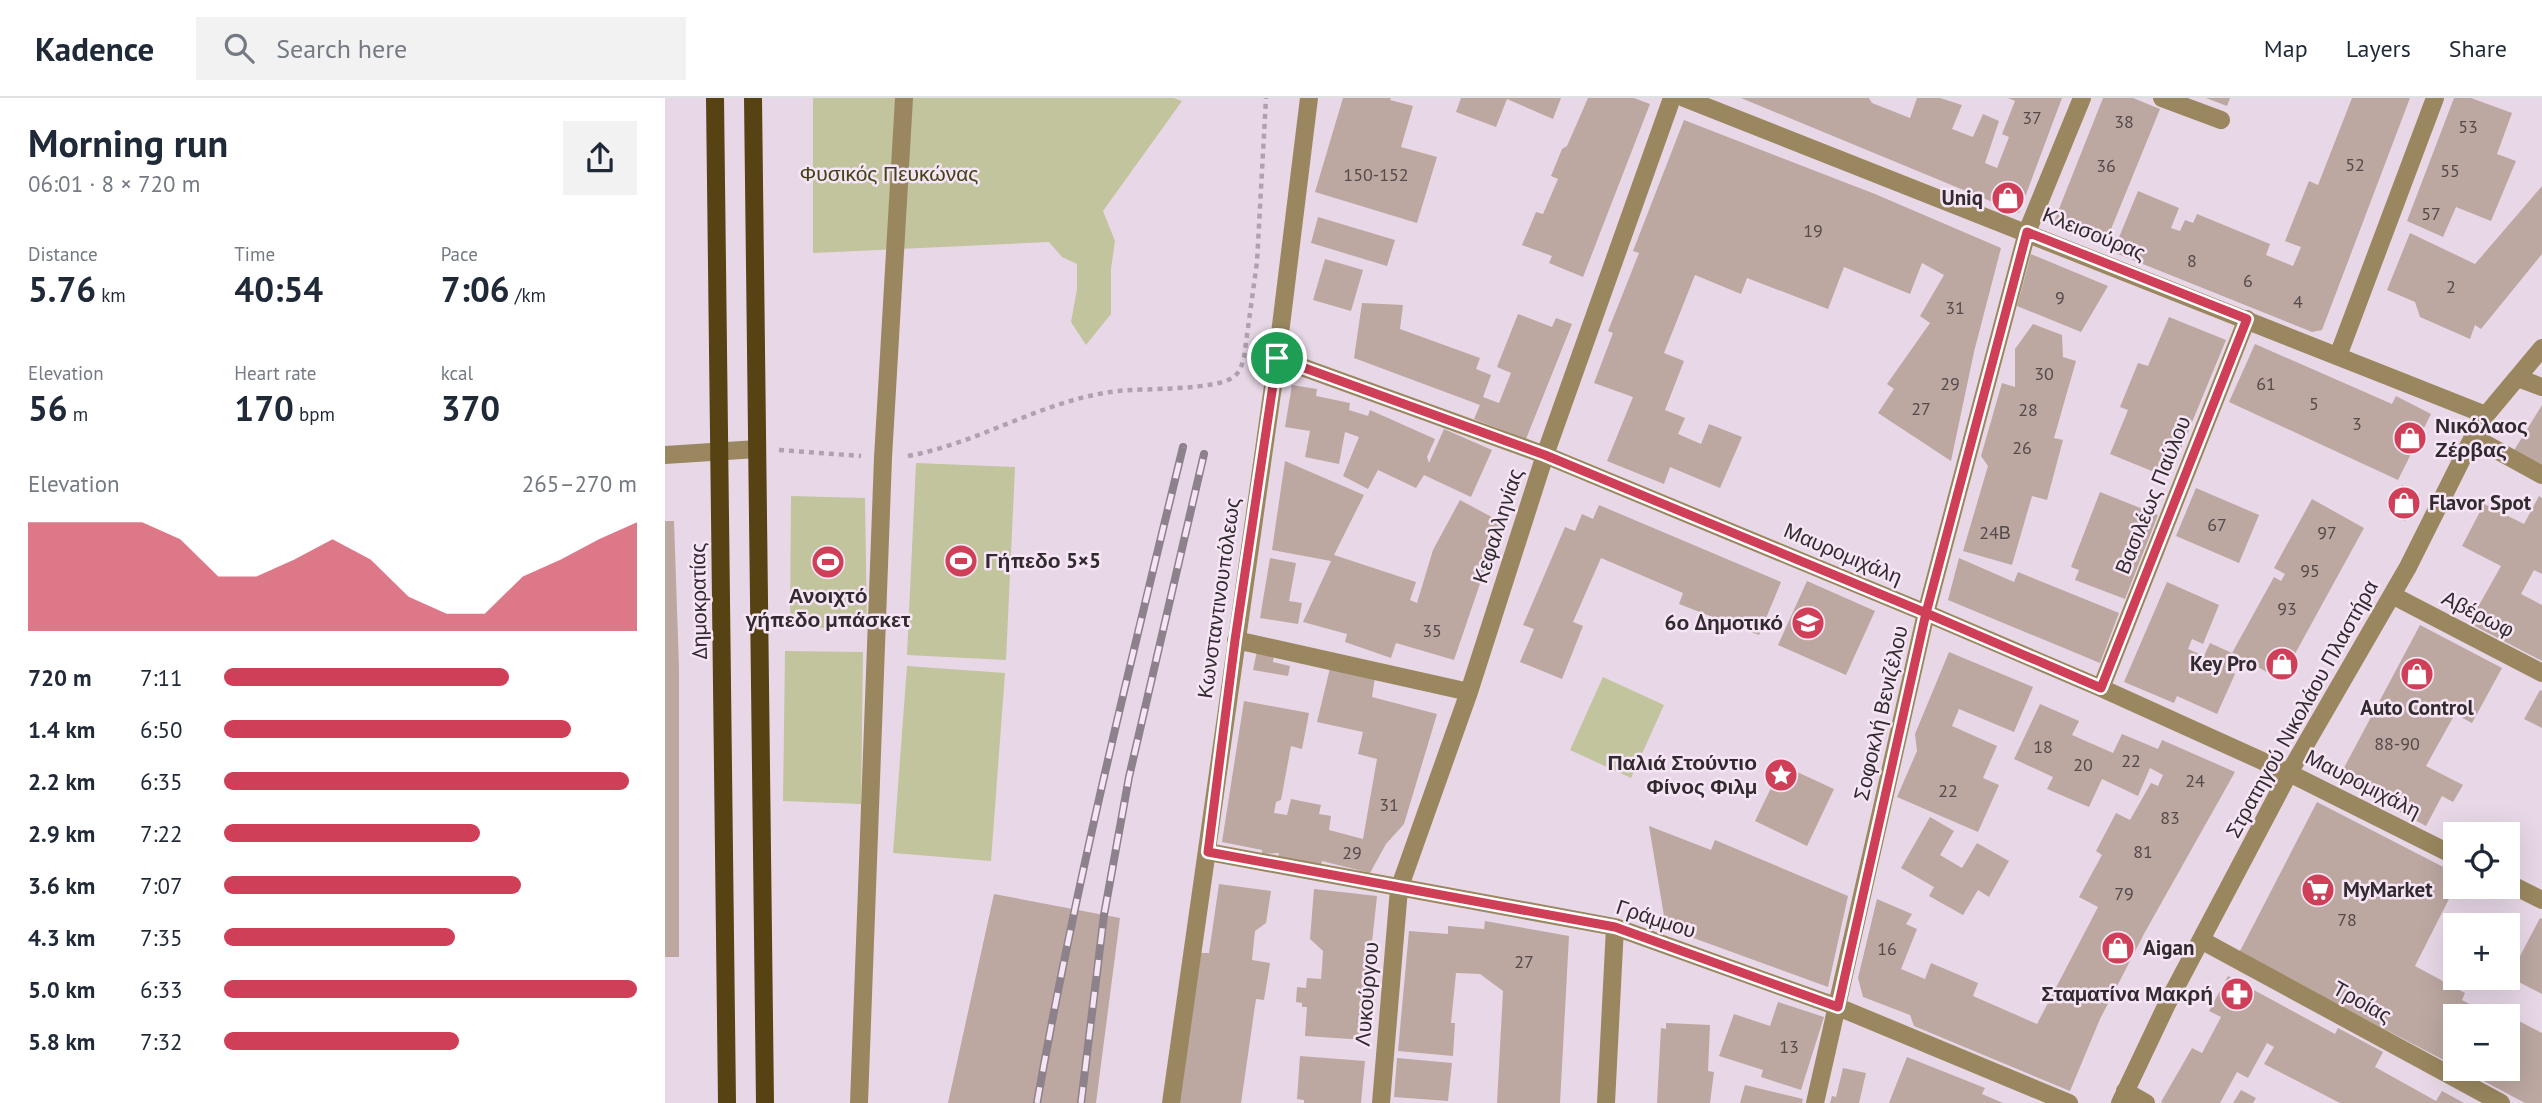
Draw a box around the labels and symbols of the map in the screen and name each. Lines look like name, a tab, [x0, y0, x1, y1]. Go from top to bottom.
house number: 37	[2022, 106, 2042, 129]
house number: 38	[2114, 110, 2134, 133]
house number: 53	[2458, 115, 2478, 138]
house number: 52	[2345, 153, 2365, 176]
house number: 36	[2096, 154, 2116, 177]
house number: 55	[2440, 159, 2460, 182]
park label: Φυσικός Πευκώνας	[800, 160, 978, 187]
house number: 150-152	[1343, 163, 1409, 186]
shop icon: Uniq	[1989, 179, 2027, 217]
place label: Uniq	[1941, 184, 1983, 211]
street label: Κλεισούρας	[2039, 201, 2150, 266]
house number: 57	[2421, 202, 2441, 225]
house number: 19	[1803, 219, 1823, 242]
house number: 8	[2187, 249, 2197, 272]
house number: 6	[2243, 269, 2253, 292]
house number: 2	[2446, 275, 2456, 298]
house number: 9	[2055, 286, 2065, 309]
house number: 4	[2293, 290, 2303, 313]
house number: 31	[1945, 296, 1965, 319]
pin	[1247, 328, 1307, 388]
house number: 30	[2034, 362, 2054, 385]
house number: 29	[1940, 372, 1960, 395]
house number: 61	[2256, 372, 2276, 395]
house number: 5	[2309, 392, 2319, 415]
house number: 27	[1911, 397, 1931, 420]
house number: 28	[2018, 398, 2038, 421]
street label: Βασιλέως Παύλου	[2109, 412, 2197, 578]
house number: 3	[2352, 412, 2362, 435]
place label: Νικόλαος Ζέρβας	[2435, 412, 2528, 463]
shop icon: Νικόλαος Ζέρβας	[2391, 419, 2429, 457]
house number: 26	[2012, 436, 2032, 459]
street label: Κεφαλληνίας	[1466, 465, 1529, 587]
shop icon: Flavor Spot	[2385, 484, 2423, 522]
place label: Flavor Spot	[2429, 489, 2532, 516]
street label: Κωνσταντινουπόλεως	[1191, 496, 1246, 700]
house number: 67	[2207, 513, 2227, 536]
street label: Μαυρομιχάλη	[1780, 517, 1906, 591]
house number: 24Β	[1979, 521, 2011, 544]
house number: 97	[2317, 521, 2337, 544]
street label: Δημοκρατίας	[684, 542, 713, 660]
sports icon: Γήπεδο 5×5	[942, 542, 980, 580]
sports icon: Ανοιχτό γήπεδο μπάσκετ	[809, 543, 847, 581]
place label: Γήπεδο 5×5	[985, 547, 1101, 574]
house number: 95	[2300, 559, 2320, 582]
street label: Στρατηγού Νικολάου Πλαστήρα	[2219, 575, 2384, 842]
place label: Ανοιχτό γήπεδο μπάσκετ	[746, 582, 911, 633]
street label: Αβέρωφ	[2438, 584, 2519, 643]
house number: 93	[2277, 597, 2297, 620]
school or university icon: 6ο Δημοτικό	[1789, 604, 1827, 642]
place label: 6ο Δημοτικό	[1665, 609, 1783, 636]
house number: 35	[1422, 619, 1442, 642]
street label: Σοφοκλή Βενιζέλου	[1847, 623, 1914, 803]
shop icon: Key Pro	[2263, 645, 2301, 683]
place label: Key Pro	[2190, 650, 2257, 677]
shop icon: Auto Control	[2398, 655, 2436, 693]
place label: Auto Control	[2360, 694, 2475, 721]
house number: 88-90	[2374, 732, 2420, 755]
house number: 18	[2033, 735, 2053, 758]
street label: Μαυρομιχάλη	[2301, 743, 2425, 824]
place label: Παλιά Στούντιο Φίνος Φιλμ	[1607, 749, 1757, 800]
house number: 22	[2121, 749, 2141, 772]
house number: 20	[2073, 753, 2093, 776]
place icon: Παλιά Στούντιο Φίνος Φιλμ	[1762, 756, 1800, 794]
house number: 24	[2185, 769, 2205, 792]
house number: 22	[1938, 779, 1958, 802]
house number: 31	[1379, 793, 1399, 816]
house number: 83	[2160, 806, 2180, 829]
house number: 81	[2133, 840, 2153, 863]
house number: 29	[1342, 841, 1362, 864]
supermarket icon: MyMarket	[2299, 871, 2337, 909]
place label: MyMarket	[2343, 876, 2433, 903]
house number: 79	[2114, 882, 2134, 905]
street label: Γράμμου	[1613, 893, 1699, 944]
house number: 78	[2337, 908, 2357, 931]
shop icon: Aigan	[2099, 929, 2137, 967]
place label: Aigan	[2143, 934, 2194, 961]
house number: 16	[1877, 937, 1897, 960]
street label: Λυκούργου	[1348, 941, 1385, 1047]
house number: 27	[1514, 950, 1534, 973]
street label: Τροίας	[2328, 974, 2397, 1029]
pharmacy icon: Σταματίνα Μακρή	[2218, 975, 2256, 1013]
place label: Σταματίνα Μακρή	[2041, 980, 2213, 1007]
house number: 13	[1779, 1035, 1799, 1058]

